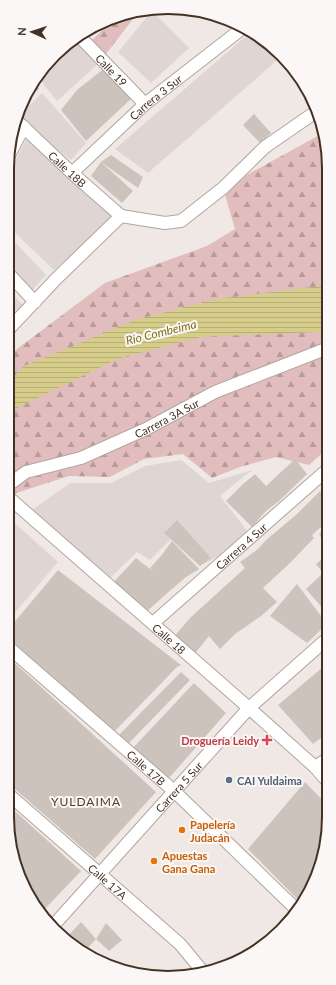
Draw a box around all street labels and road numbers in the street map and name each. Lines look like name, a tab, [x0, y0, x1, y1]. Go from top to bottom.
street label: Calle 19	[93, 51, 130, 88]
street label: Carrera 3 Sur	[126, 72, 184, 122]
street label: Calle 18B	[46, 148, 89, 189]
street label: Carrera 3A Sur	[132, 395, 201, 440]
street label: Carrera 4 Sur	[213, 520, 269, 572]
street label: Calle 18	[150, 620, 189, 656]
street label: Calle 17B	[125, 747, 169, 787]
street label: Carrera 5 Sur	[152, 758, 205, 815]
street label: Calle 17A	[86, 861, 130, 902]

